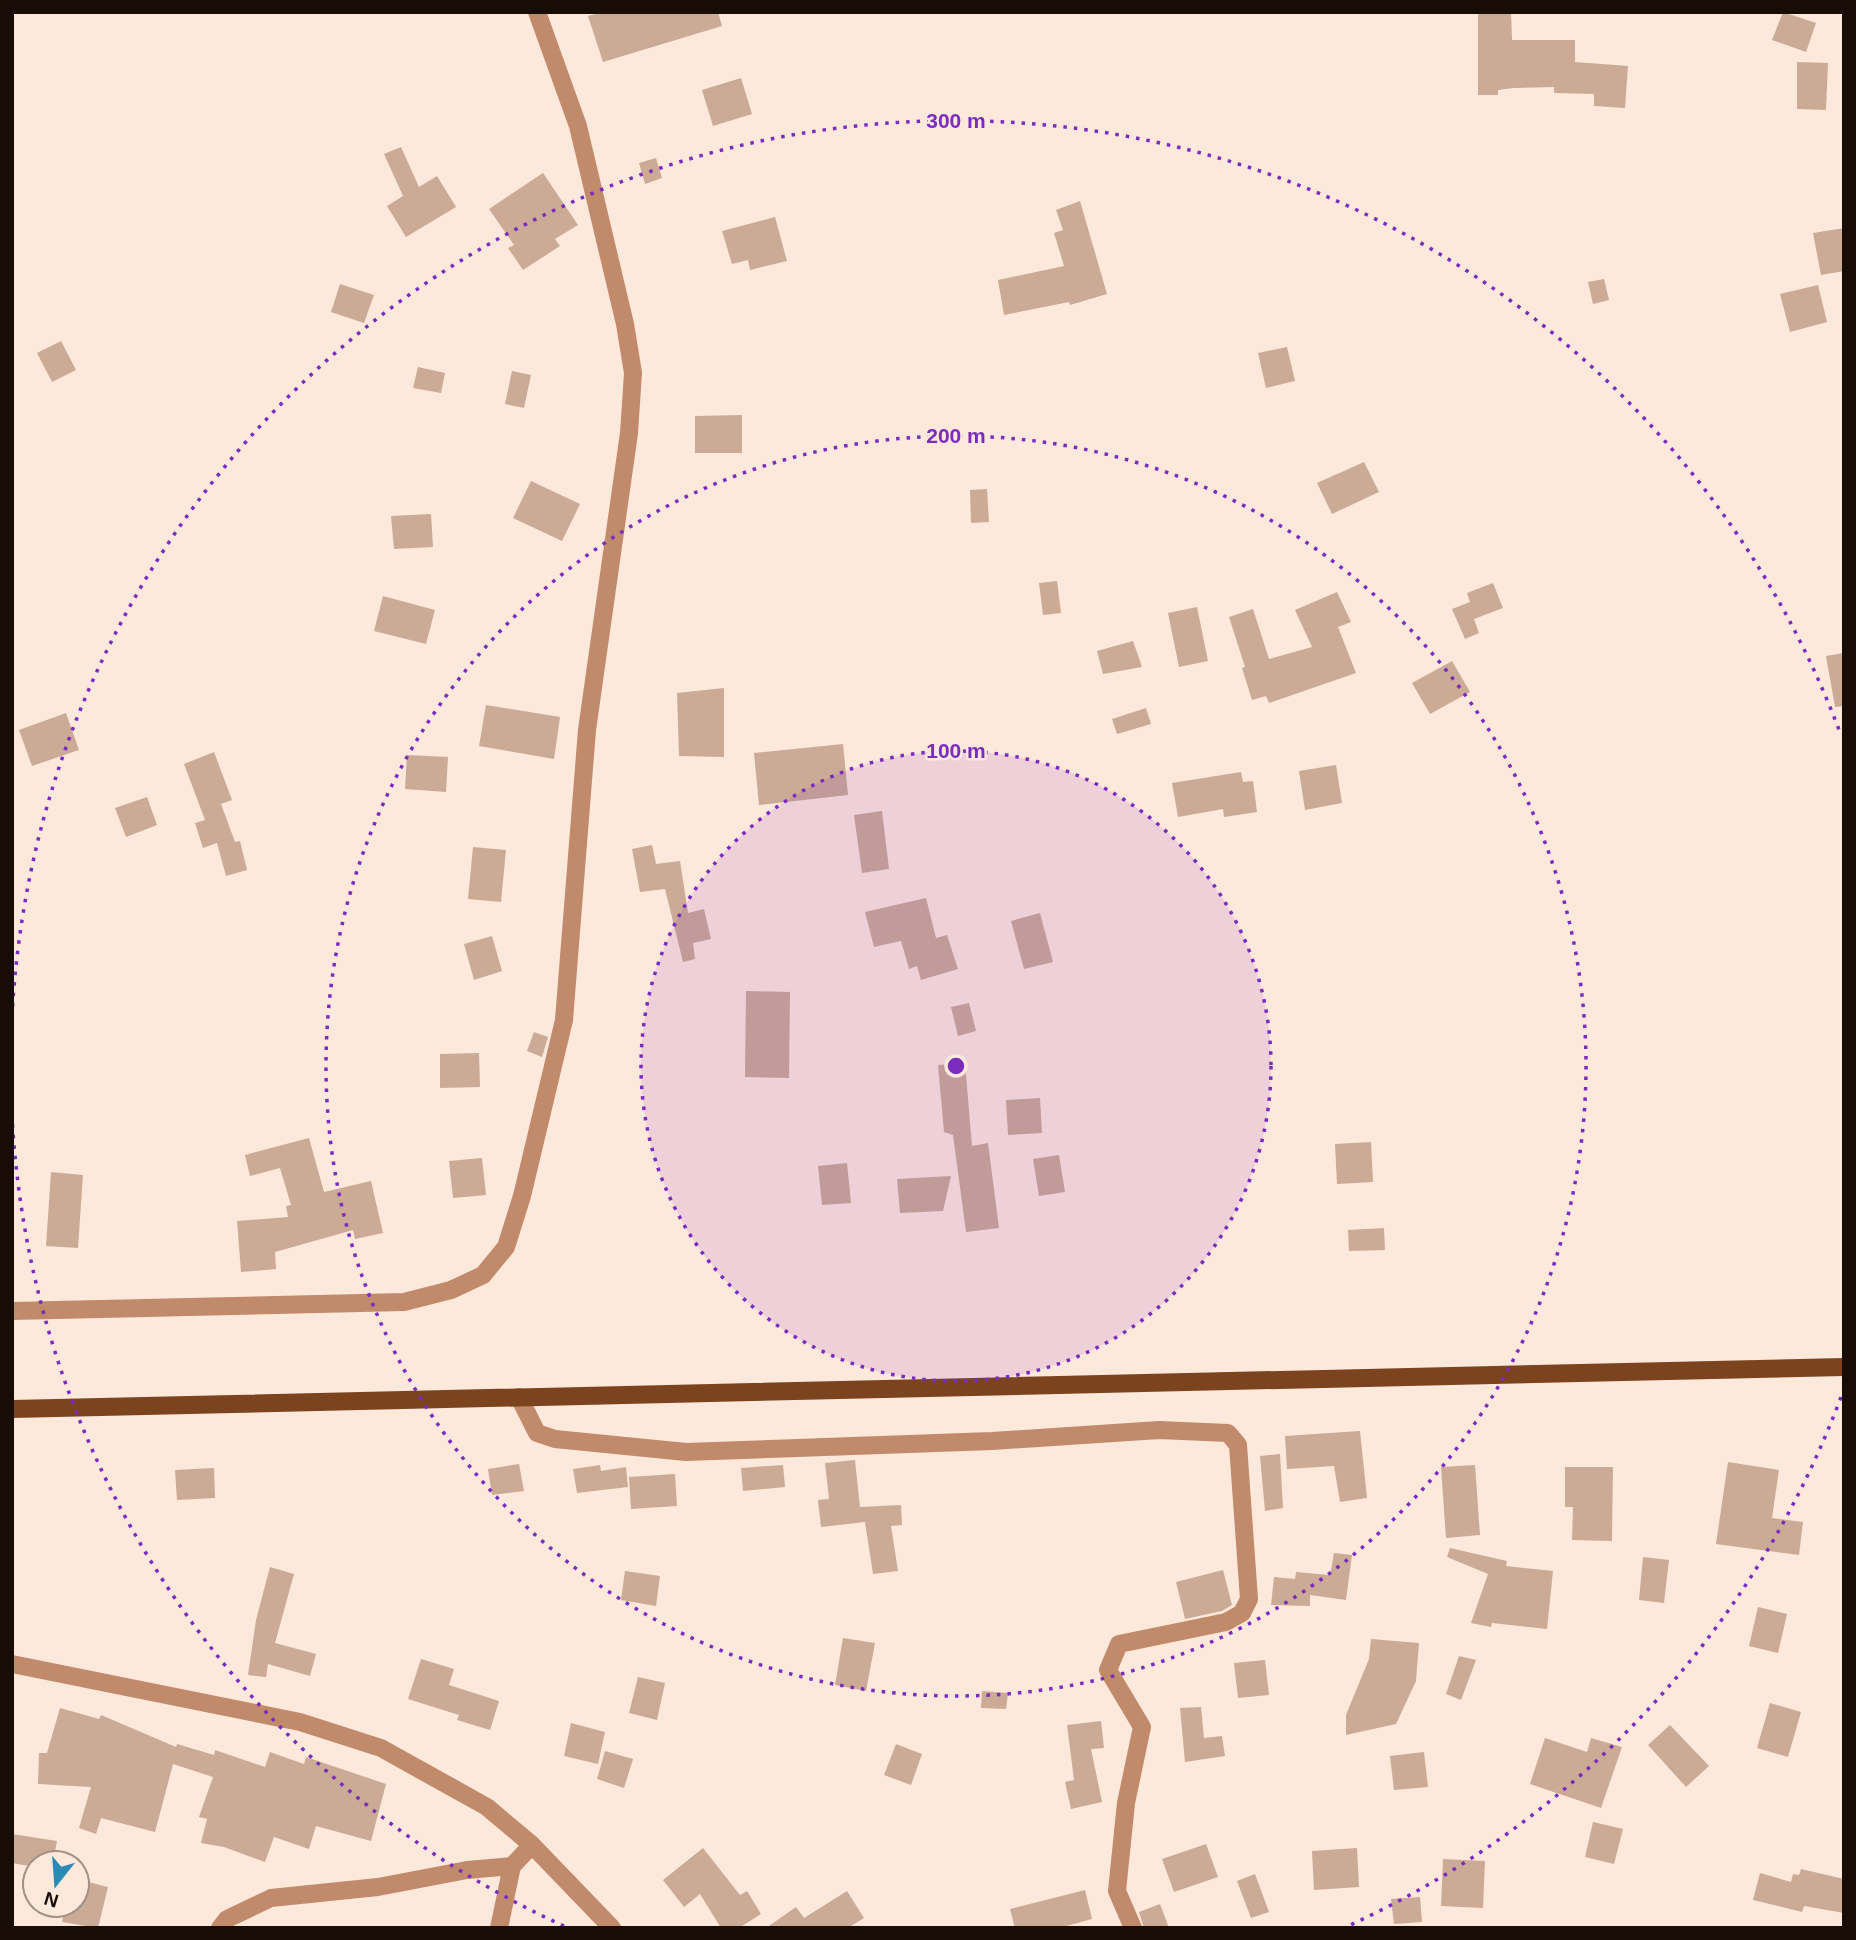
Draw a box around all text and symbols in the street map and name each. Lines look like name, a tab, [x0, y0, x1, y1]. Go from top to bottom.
text: 300 m	[926, 109, 986, 132]
text: 200 m	[926, 424, 986, 447]
text: 100 m	[926, 739, 986, 762]
centre of rings	[944, 1054, 968, 1078]
north arrow	[21, 1849, 91, 1919]
text: N	[42, 1888, 61, 1912]

